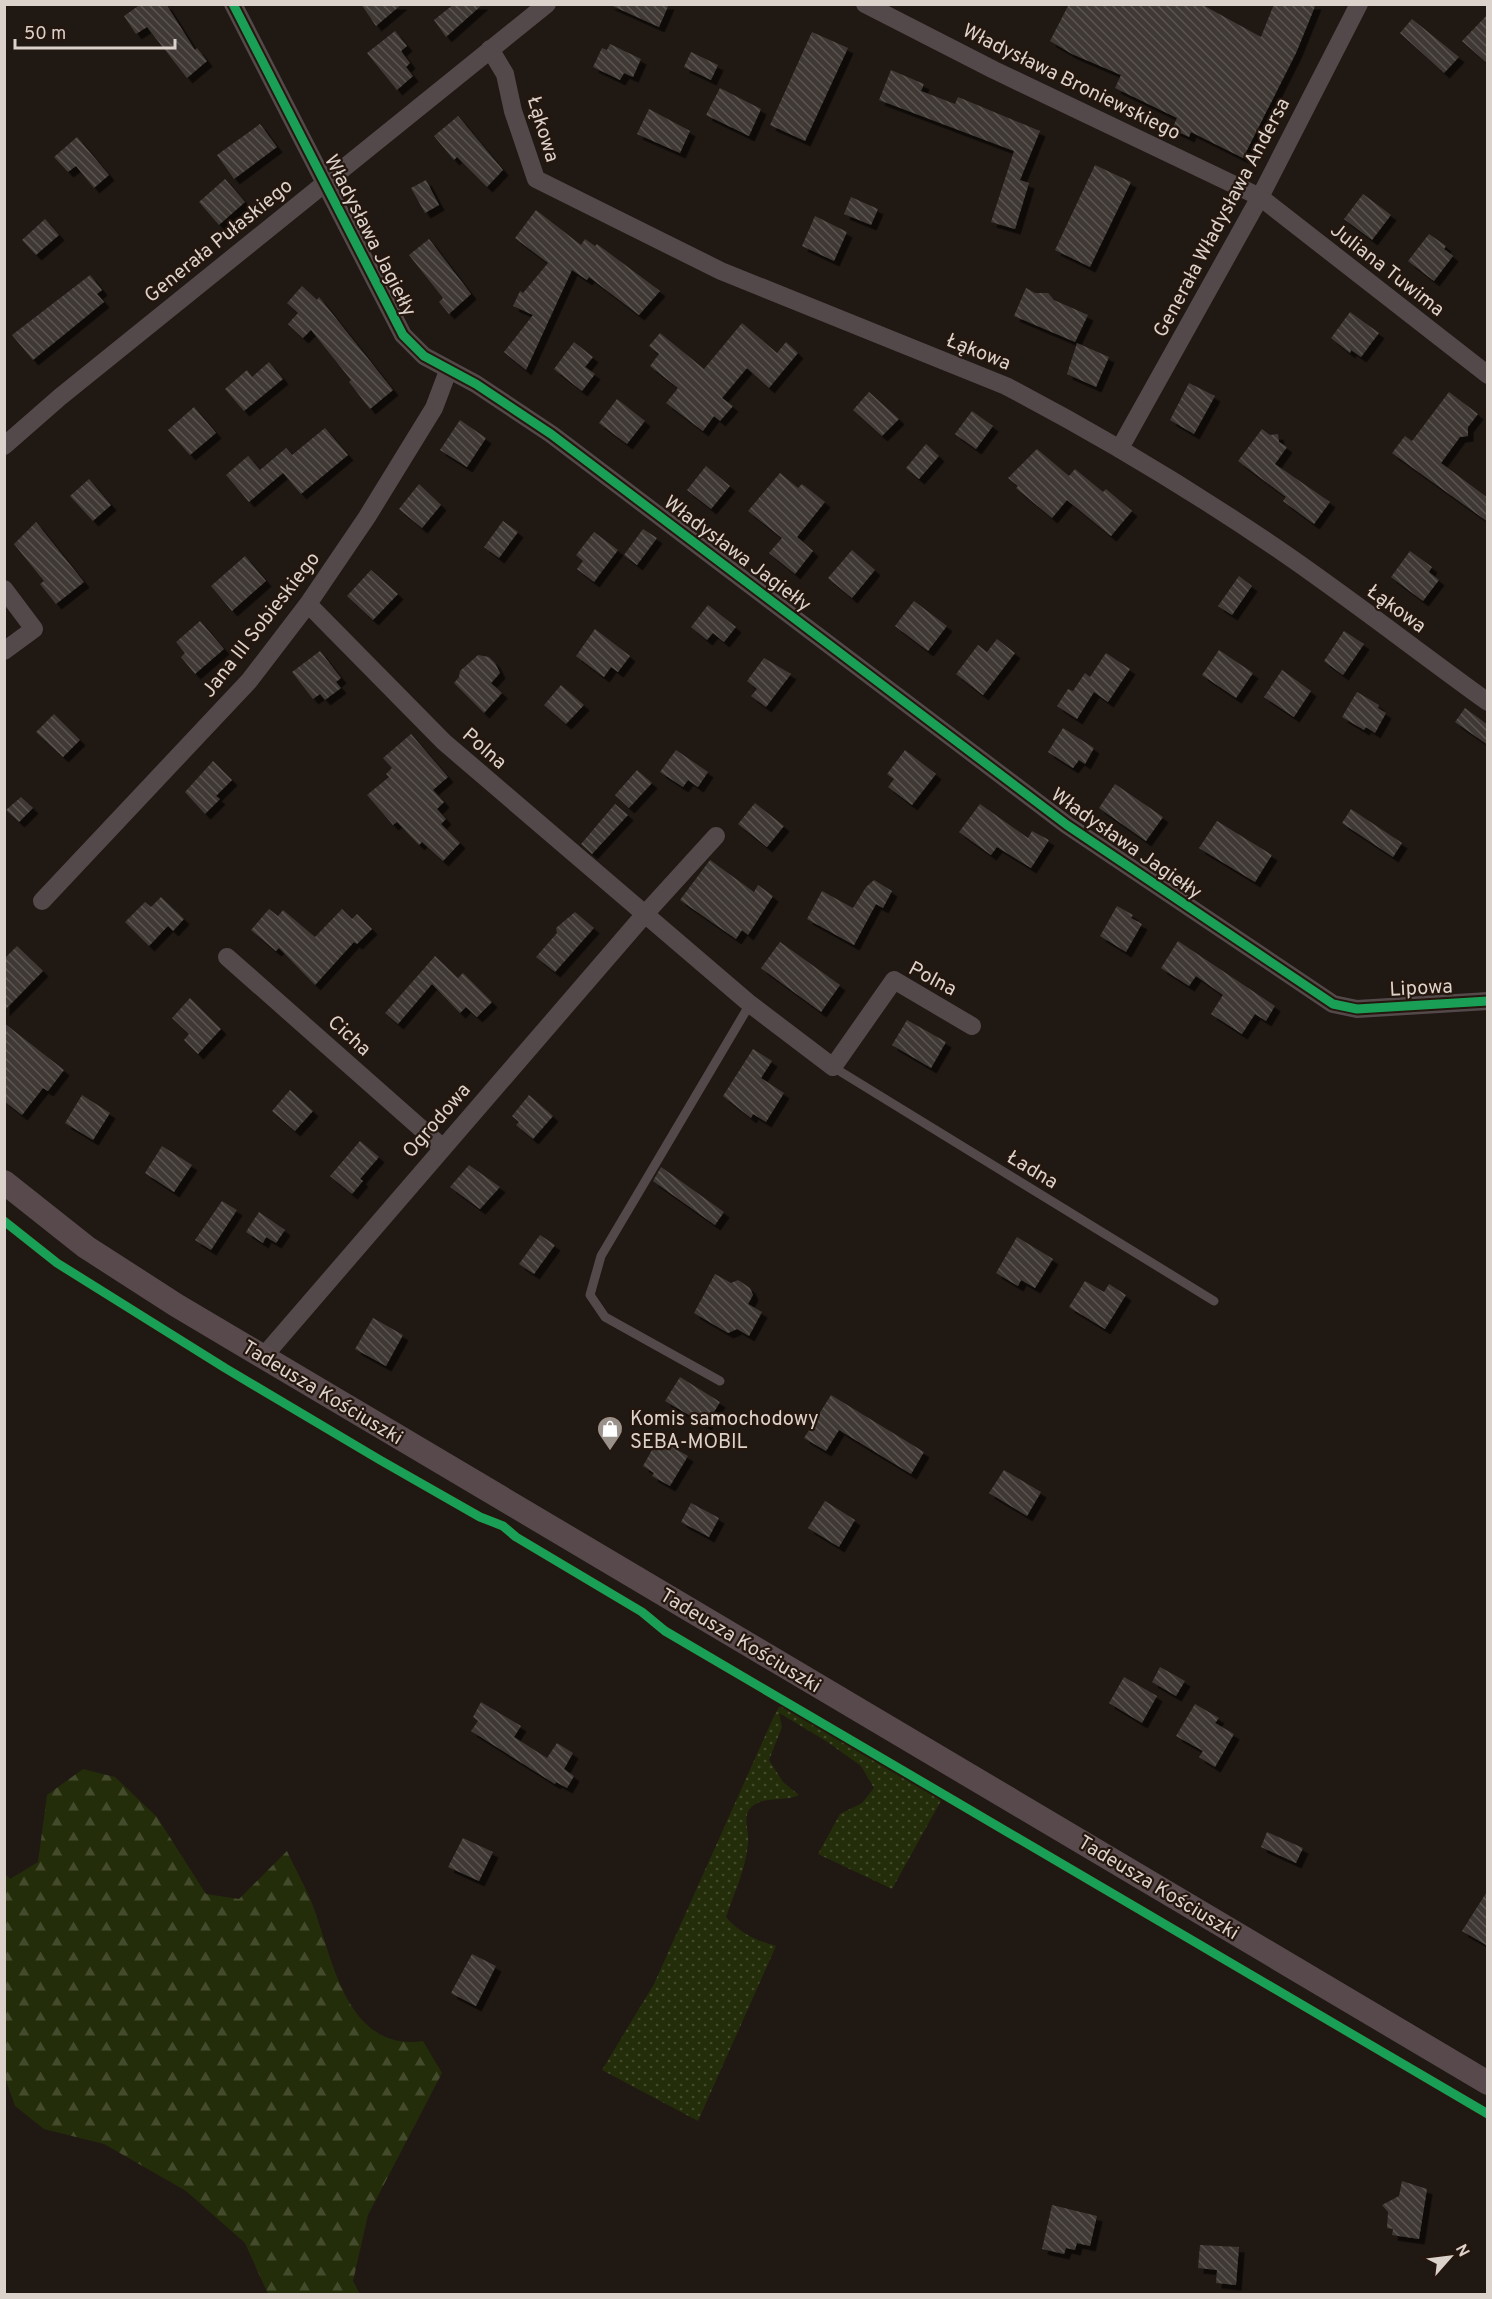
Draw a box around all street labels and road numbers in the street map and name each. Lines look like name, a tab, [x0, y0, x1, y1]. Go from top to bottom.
street label: Władysława Broniewskiego	[958, 19, 1185, 147]
street label: Łąkowa	[520, 94, 564, 166]
street label: Generała Władysława Andersa	[1148, 94, 1297, 342]
street label: Władysława Jagiełły	[317, 150, 421, 321]
street label: Generała Pułaskiego	[140, 174, 299, 309]
street label: Juliana Tuwima	[1324, 218, 1449, 323]
street label: Łąkowa	[942, 328, 1014, 378]
street label: Władysława Jagiełły	[658, 490, 816, 619]
street label: Jana III Sobieskiego	[197, 547, 327, 703]
street label: Łąkowa	[1361, 579, 1431, 640]
street label: Polna	[456, 723, 511, 776]
street label: Władysława Jagiełły	[1045, 783, 1206, 906]
street label: Polna	[903, 956, 961, 1003]
street label: Lipowa	[1389, 974, 1453, 1004]
street label: Cicha	[321, 1010, 376, 1063]
street label: Ogrodowa	[398, 1078, 477, 1164]
street label: Ładna	[1002, 1145, 1062, 1196]
street label: Tadeusza Kościuszki	[237, 1335, 407, 1452]
street label: Tadeusza Kościuszki	[655, 1583, 825, 1700]
street label: Tadeusza Kościuszki	[1073, 1830, 1243, 1947]

